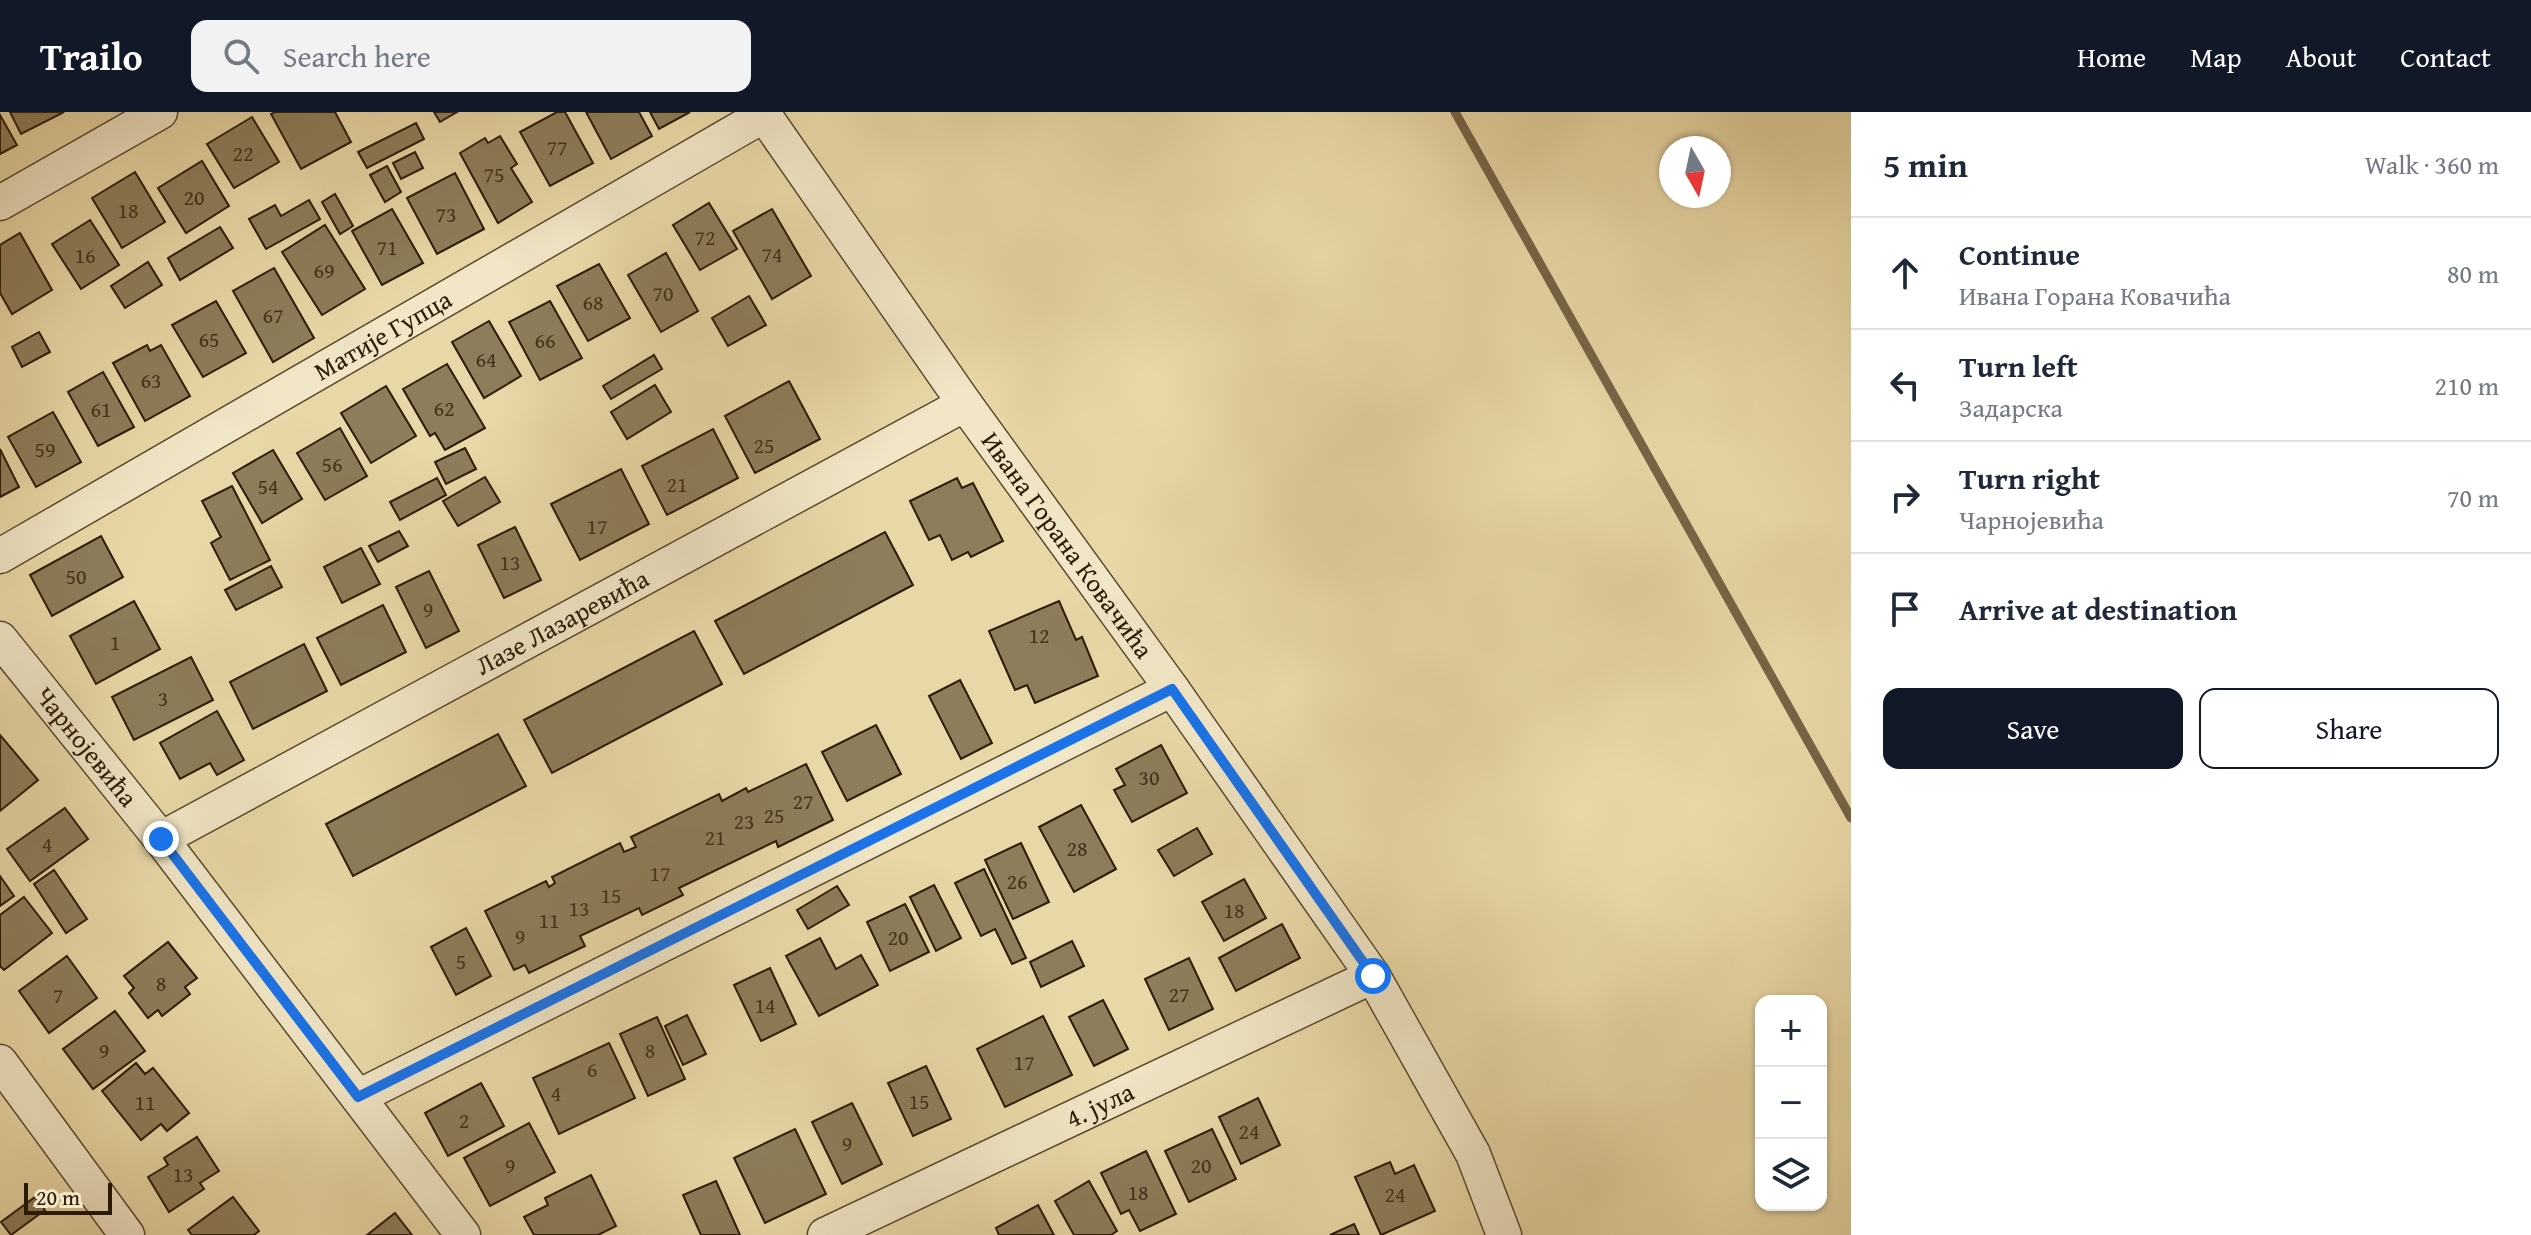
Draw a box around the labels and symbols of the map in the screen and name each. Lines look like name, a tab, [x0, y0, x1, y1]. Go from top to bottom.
house number: 77	[546, 131, 568, 163]
north arrow	[1659, 136, 1731, 208]
house number: 22	[232, 137, 254, 169]
house number: 75	[483, 158, 505, 190]
house number: 20	[183, 181, 205, 213]
house number: 18	[117, 194, 139, 226]
house number: 73	[435, 198, 457, 230]
house number: 72	[694, 221, 716, 253]
house number: 71	[376, 231, 398, 263]
house number: 74	[761, 238, 783, 270]
house number: 16	[74, 239, 96, 271]
house number: 69	[313, 254, 335, 286]
house number: 70	[652, 277, 674, 309]
street label: Матије Гупца	[306, 279, 459, 390]
house number: 68	[582, 286, 604, 318]
house number: 67	[262, 299, 284, 331]
house number: 65	[198, 323, 220, 355]
house number: 66	[534, 324, 556, 356]
house number: 64	[475, 343, 497, 375]
house number: 63	[140, 364, 162, 396]
house number: 62	[433, 392, 455, 424]
house number: 61	[90, 393, 112, 425]
street label: Ивана Горана Ковачића	[972, 423, 1164, 667]
house number: 25	[753, 429, 775, 461]
house number: 59	[34, 433, 56, 465]
house number: 56	[321, 448, 343, 480]
house number: 21	[666, 468, 688, 500]
house number: 54	[257, 470, 279, 502]
house number: 17	[586, 510, 608, 542]
house number: 13	[499, 546, 521, 578]
street label: Лазе Лазаревића	[468, 558, 656, 684]
house number: 50	[65, 560, 87, 592]
house number: 9	[423, 593, 433, 625]
house number: 12	[1028, 619, 1050, 651]
house number: 1	[110, 626, 120, 658]
street label: Чарнојевића	[26, 677, 148, 815]
house number: 3	[158, 682, 168, 714]
house number: 30	[1138, 761, 1160, 793]
house number: 27	[792, 785, 814, 817]
house number: 25	[763, 799, 785, 831]
house number: 23	[733, 805, 755, 837]
route end	[143, 821, 179, 857]
house number: 21	[704, 821, 726, 853]
house number: 4	[42, 828, 52, 860]
house number: 28	[1066, 832, 1088, 864]
house number: 17	[649, 857, 671, 889]
house number: 26	[1006, 865, 1028, 897]
house number: 15	[600, 879, 622, 911]
house number: 13	[568, 892, 590, 924]
house number: 18	[1223, 894, 1245, 926]
house number: 11	[538, 904, 560, 936]
house number: 9	[515, 920, 525, 952]
house number: 20	[887, 921, 909, 953]
house number: 5	[456, 945, 466, 977]
route start	[1355, 958, 1391, 994]
house number: 8	[156, 967, 166, 999]
house number: 27	[1168, 978, 1190, 1010]
house number: 7	[53, 979, 63, 1011]
house number: 14	[754, 989, 776, 1021]
house number: 9	[99, 1034, 109, 1066]
house number: 8	[645, 1034, 655, 1066]
house number: 17	[1013, 1046, 1035, 1078]
house number: 6	[587, 1053, 597, 1085]
street label: 4. јула	[1059, 1071, 1141, 1138]
house number: 4	[551, 1077, 561, 1109]
house number: 15	[908, 1085, 930, 1117]
house number: 11	[134, 1086, 156, 1118]
house number: 2	[459, 1104, 469, 1136]
house number: 24	[1238, 1115, 1260, 1147]
house number: 9	[842, 1127, 852, 1159]
house number: 9	[505, 1149, 515, 1181]
house number: 20	[1190, 1149, 1212, 1181]
house number: 13	[172, 1158, 194, 1190]
house number: 18	[1127, 1176, 1149, 1208]
house number: 24	[1384, 1178, 1406, 1210]
scale bar	[24, 1179, 112, 1215]

